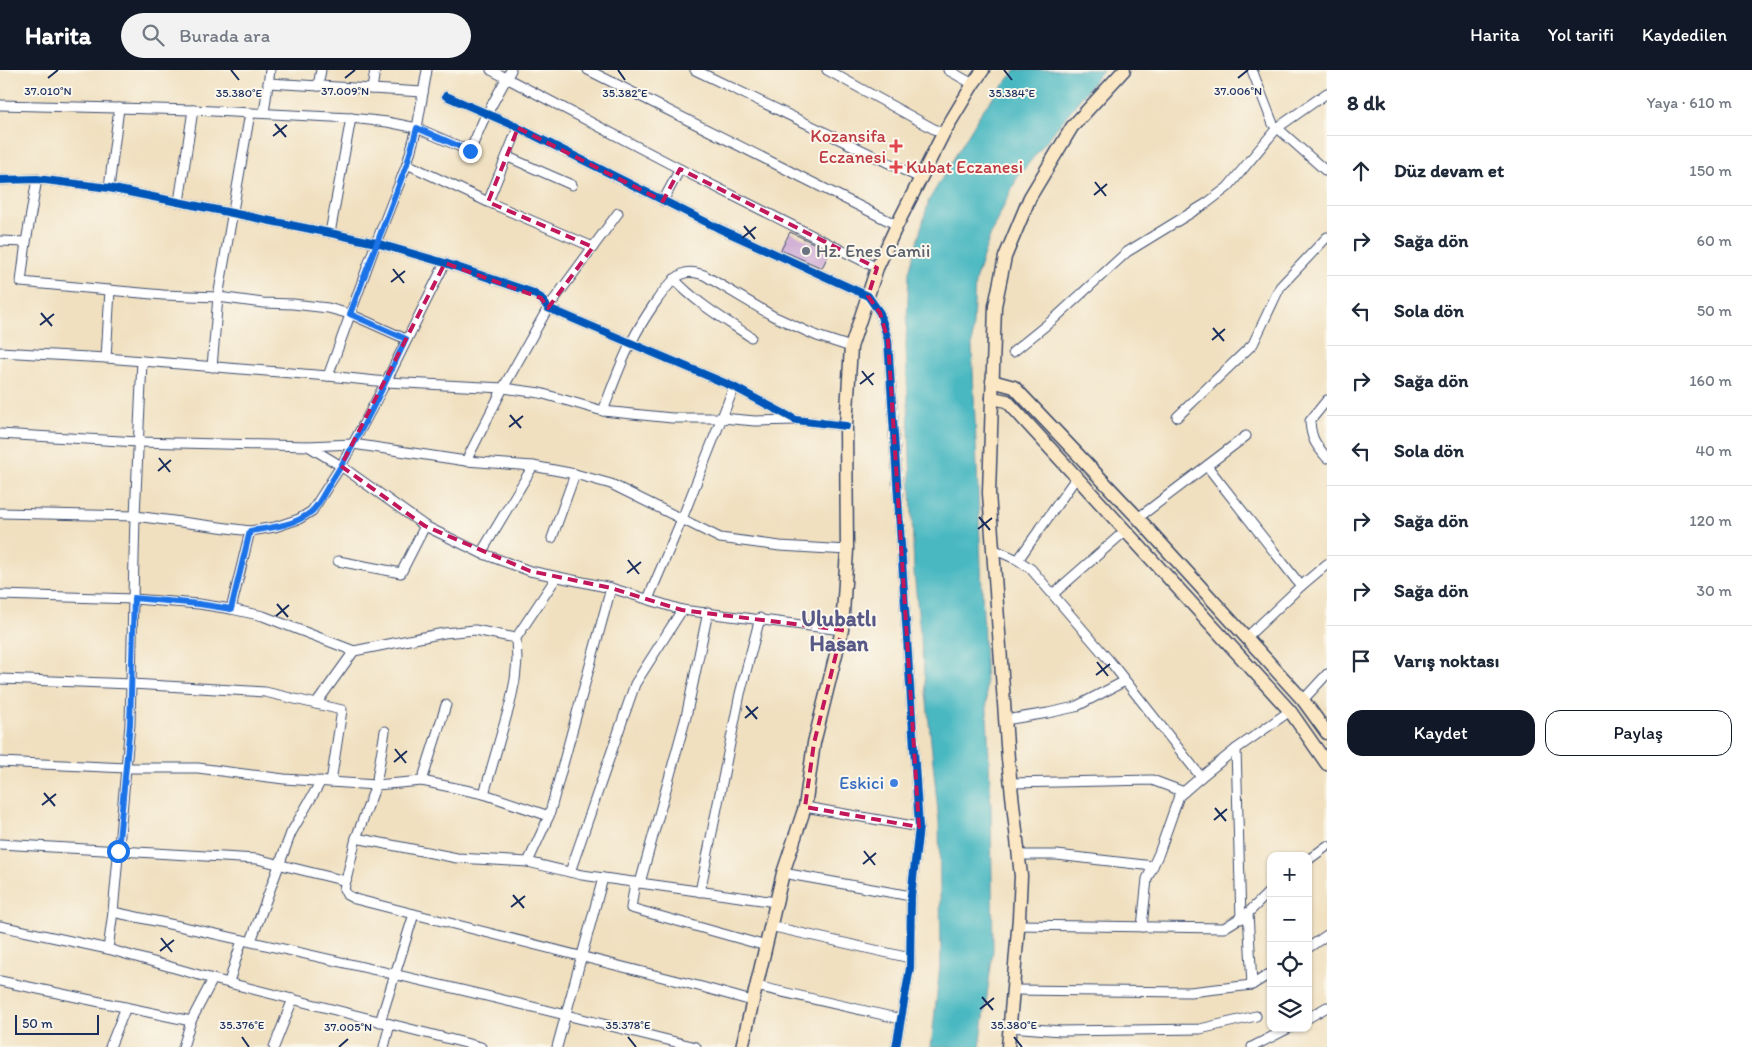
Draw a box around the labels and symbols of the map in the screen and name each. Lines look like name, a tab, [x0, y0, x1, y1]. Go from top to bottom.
text: 37.010°N	[24, 84, 72, 98]
text: 37.009°N	[321, 84, 369, 98]
text: 37.006°N	[1214, 84, 1262, 98]
text: 35.380°E	[216, 86, 263, 100]
text: 35.382°E	[602, 86, 648, 100]
text: 35.384°E	[989, 86, 1036, 100]
place label: Kozansifa Eczanesi	[810, 125, 887, 168]
route end	[459, 140, 482, 163]
marker: Kozansifa Eczanesi	[890, 140, 902, 152]
place label: Kubat Eczanesi	[906, 156, 1023, 178]
marker: Kubat Eczanesi	[890, 161, 902, 173]
place label: Hz. Enes Camii	[816, 240, 930, 262]
marker: Hz. Enes Camii	[800, 245, 812, 257]
district label: Ulubatlı Hasan	[801, 605, 877, 657]
place label: Eskici	[839, 772, 884, 794]
marker: Eskici	[888, 777, 900, 789]
route start	[107, 840, 130, 863]
scale bar	[15, 1012, 99, 1035]
text: 35.376°E	[220, 1018, 265, 1032]
text: 35.378°E	[605, 1018, 651, 1032]
text: 35.380°E	[991, 1018, 1038, 1032]
text: 37.005°N	[324, 1020, 372, 1034]

